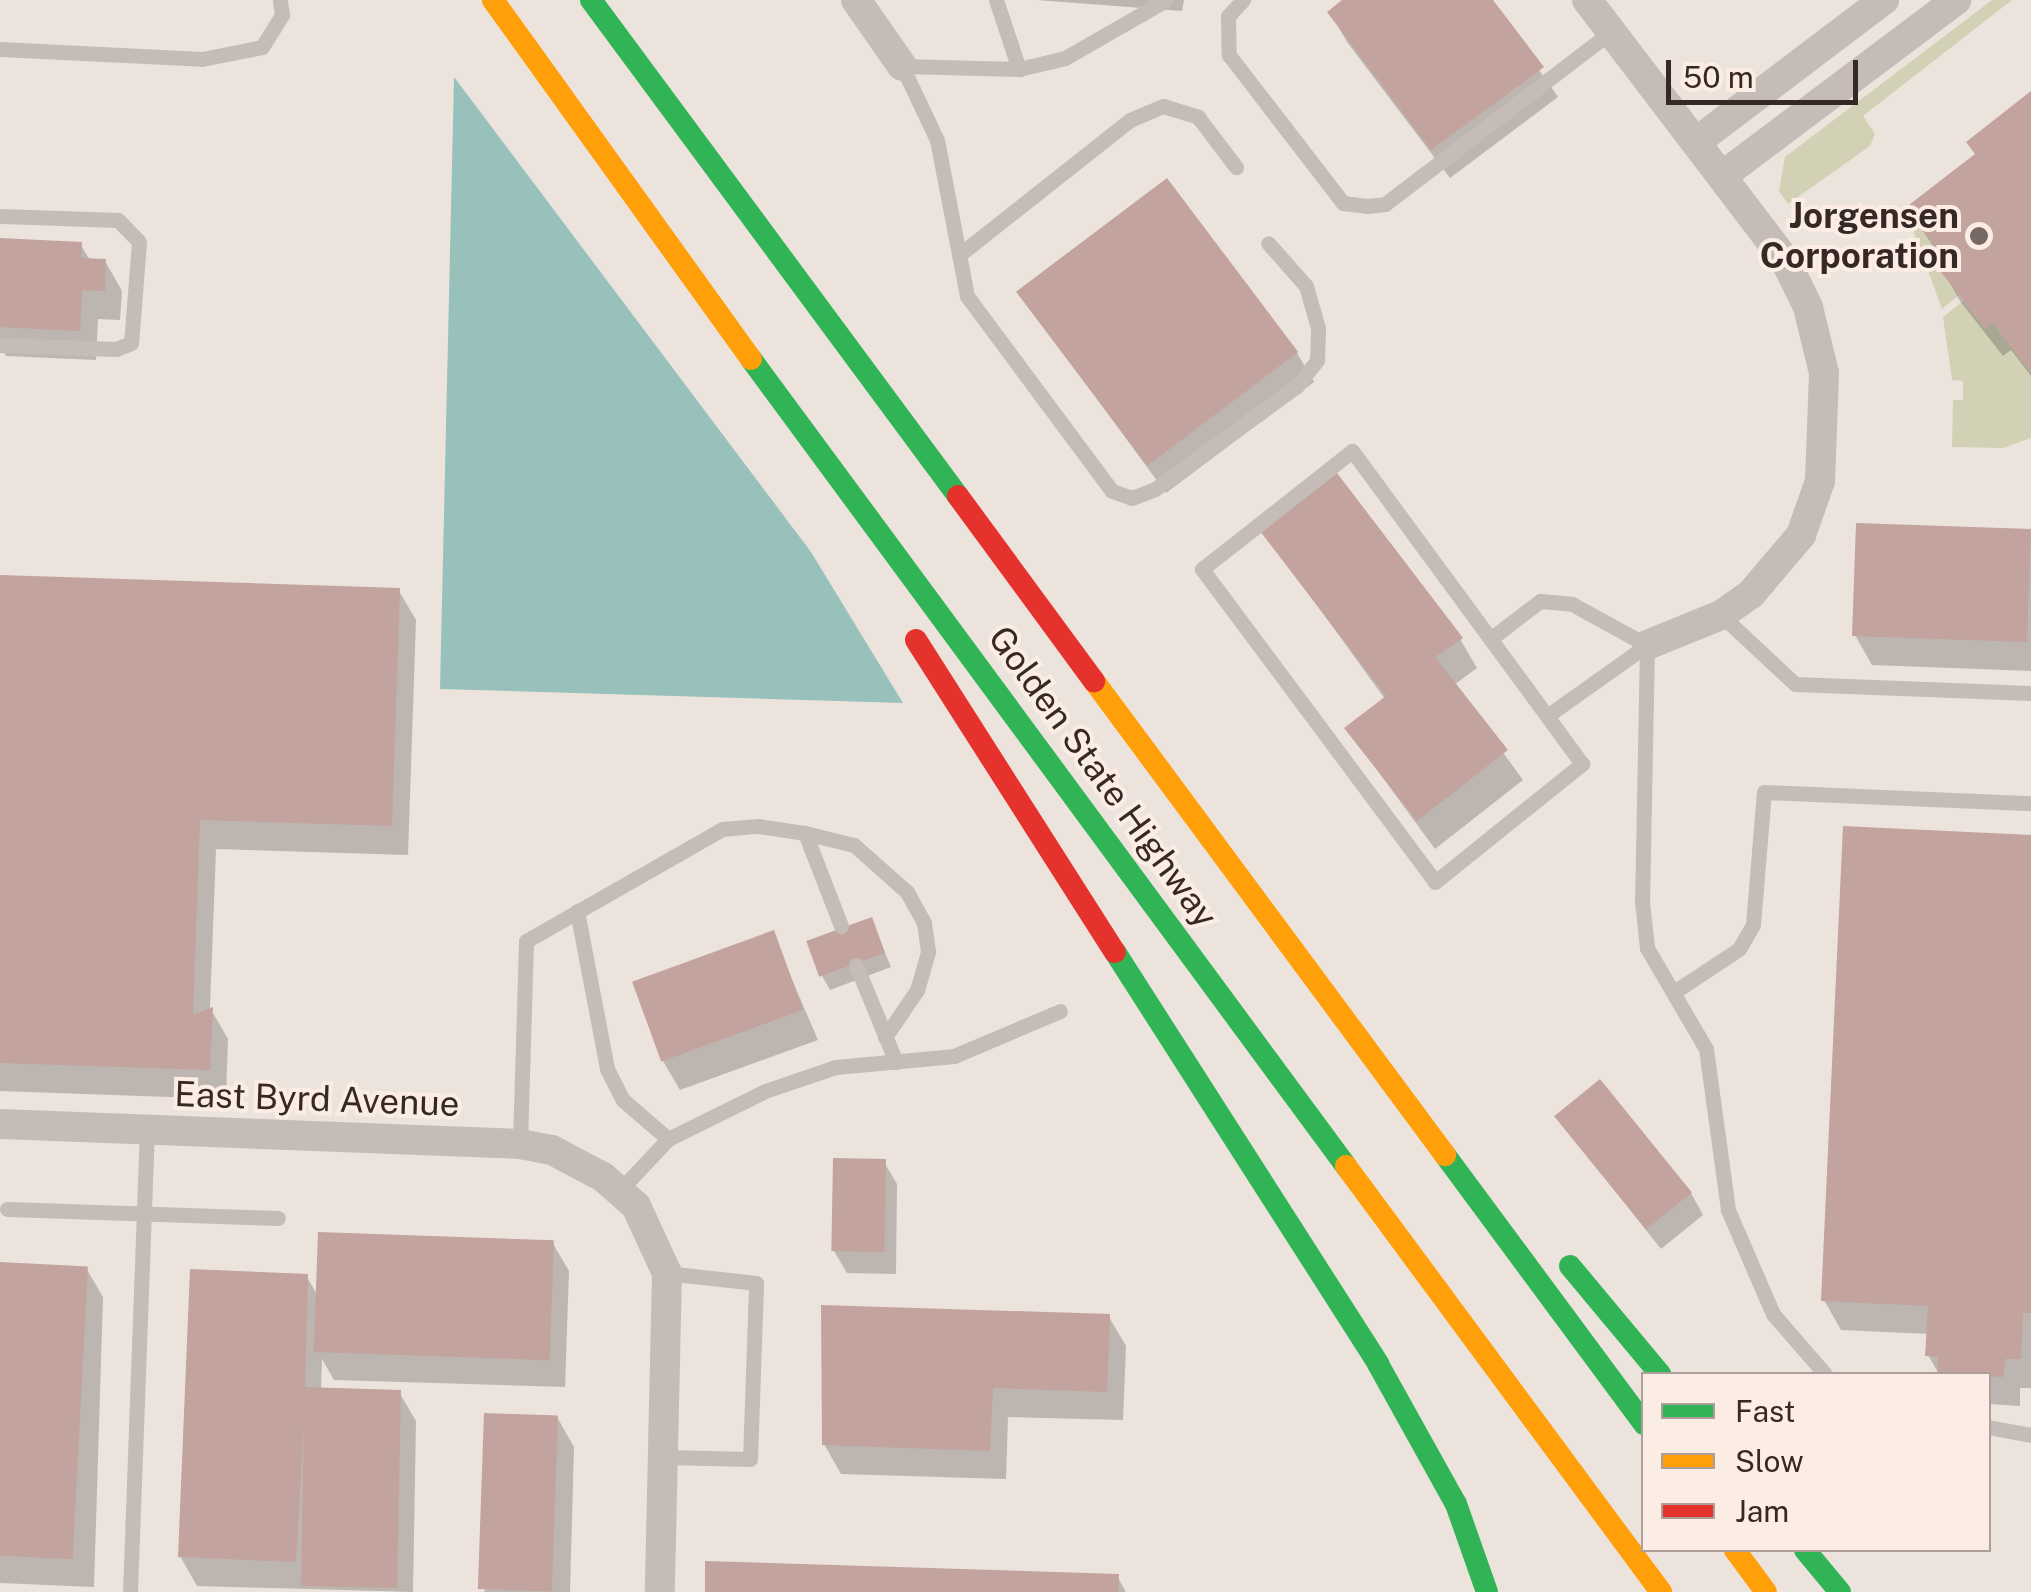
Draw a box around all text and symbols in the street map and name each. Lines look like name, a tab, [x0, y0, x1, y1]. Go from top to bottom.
scale bar	[1671, 40, 1864, 102]
text: 50 m	[1683, 59, 1754, 95]
place label: Jorgensen Corporation	[1760, 195, 1959, 277]
marker: Jorgensen Corporation	[1968, 225, 1990, 247]
street label: Golden State Highway	[980, 618, 1226, 936]
street label: East Byrd Avenue	[174, 1073, 460, 1125]
legend	[1641, 1372, 1991, 1552]
text: Fast	[1735, 1393, 1795, 1429]
text: Slow	[1735, 1443, 1804, 1479]
text: Jam	[1735, 1493, 1789, 1529]

